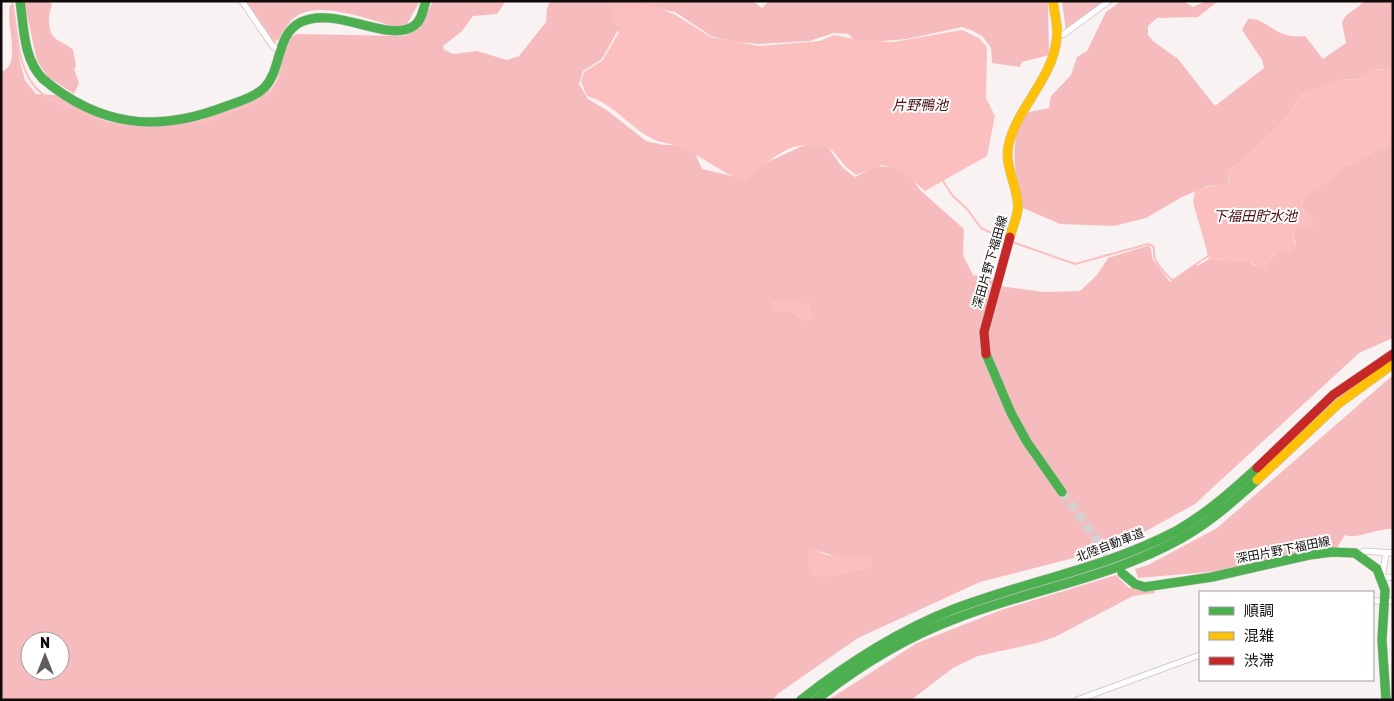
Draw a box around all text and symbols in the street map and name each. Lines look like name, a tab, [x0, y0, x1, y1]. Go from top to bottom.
water label: 片野鴨池	[892, 97, 950, 114]
water label: 下福田貯水池	[1213, 208, 1299, 225]
street label: 深田片野下福田線	[970, 214, 1010, 310]
street label: 北陸自動車道	[1074, 526, 1146, 564]
street label: 深田片野下福田線	[1235, 534, 1331, 566]
legend	[1199, 591, 1374, 681]
text: 順調	[1244, 602, 1274, 620]
text: 混雑	[1244, 627, 1274, 645]
north arrow	[20, 631, 70, 681]
text: N	[40, 635, 50, 652]
text: 渋滞	[1244, 652, 1274, 670]

